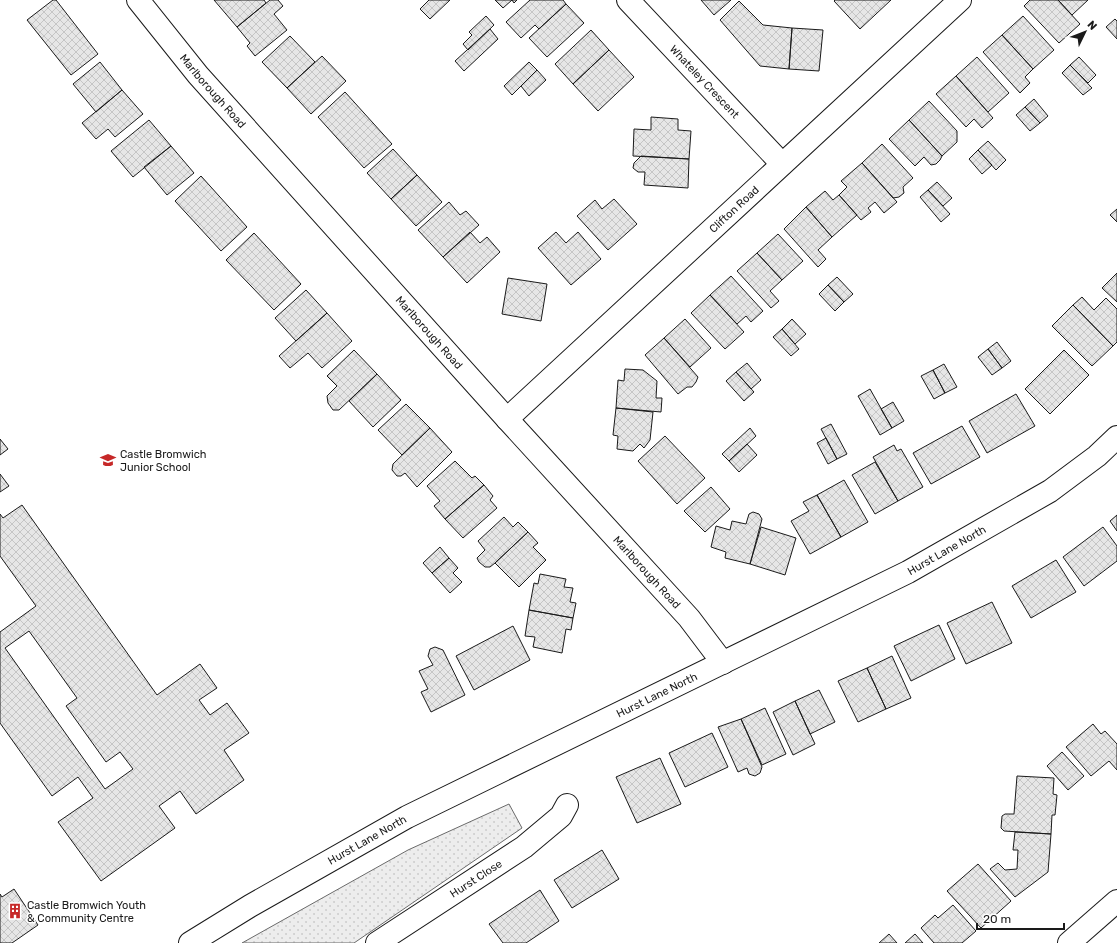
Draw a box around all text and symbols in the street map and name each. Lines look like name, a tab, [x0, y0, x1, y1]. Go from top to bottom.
north arrow	[1065, 12, 1105, 52]
text: N	[1084, 18, 1099, 33]
street label: Whateley Crescent	[667, 43, 742, 122]
street label: Marlborough Road	[177, 52, 248, 131]
street label: Clifton Road	[707, 183, 762, 236]
street label: Marlborough Road	[393, 294, 465, 372]
place label: Castle Bromwich Junior School	[120, 448, 207, 474]
school or university icon: Castle Bromwich Junior School	[99, 451, 117, 469]
street label: Hurst Lane North	[905, 523, 988, 578]
street label: Marlborough Road	[610, 534, 683, 611]
street label: Hurst Lane North	[614, 670, 700, 721]
street label: Hurst Lane North	[326, 813, 409, 868]
street label: Hurst Close	[448, 857, 505, 901]
place label: Castle Bromwich Youth & Community Centre	[27, 899, 146, 925]
building icon: Castle Bromwich Youth & Community Centre	[6, 902, 24, 920]
scale bar	[977, 905, 1064, 931]
text: 20 m	[983, 912, 1011, 926]

